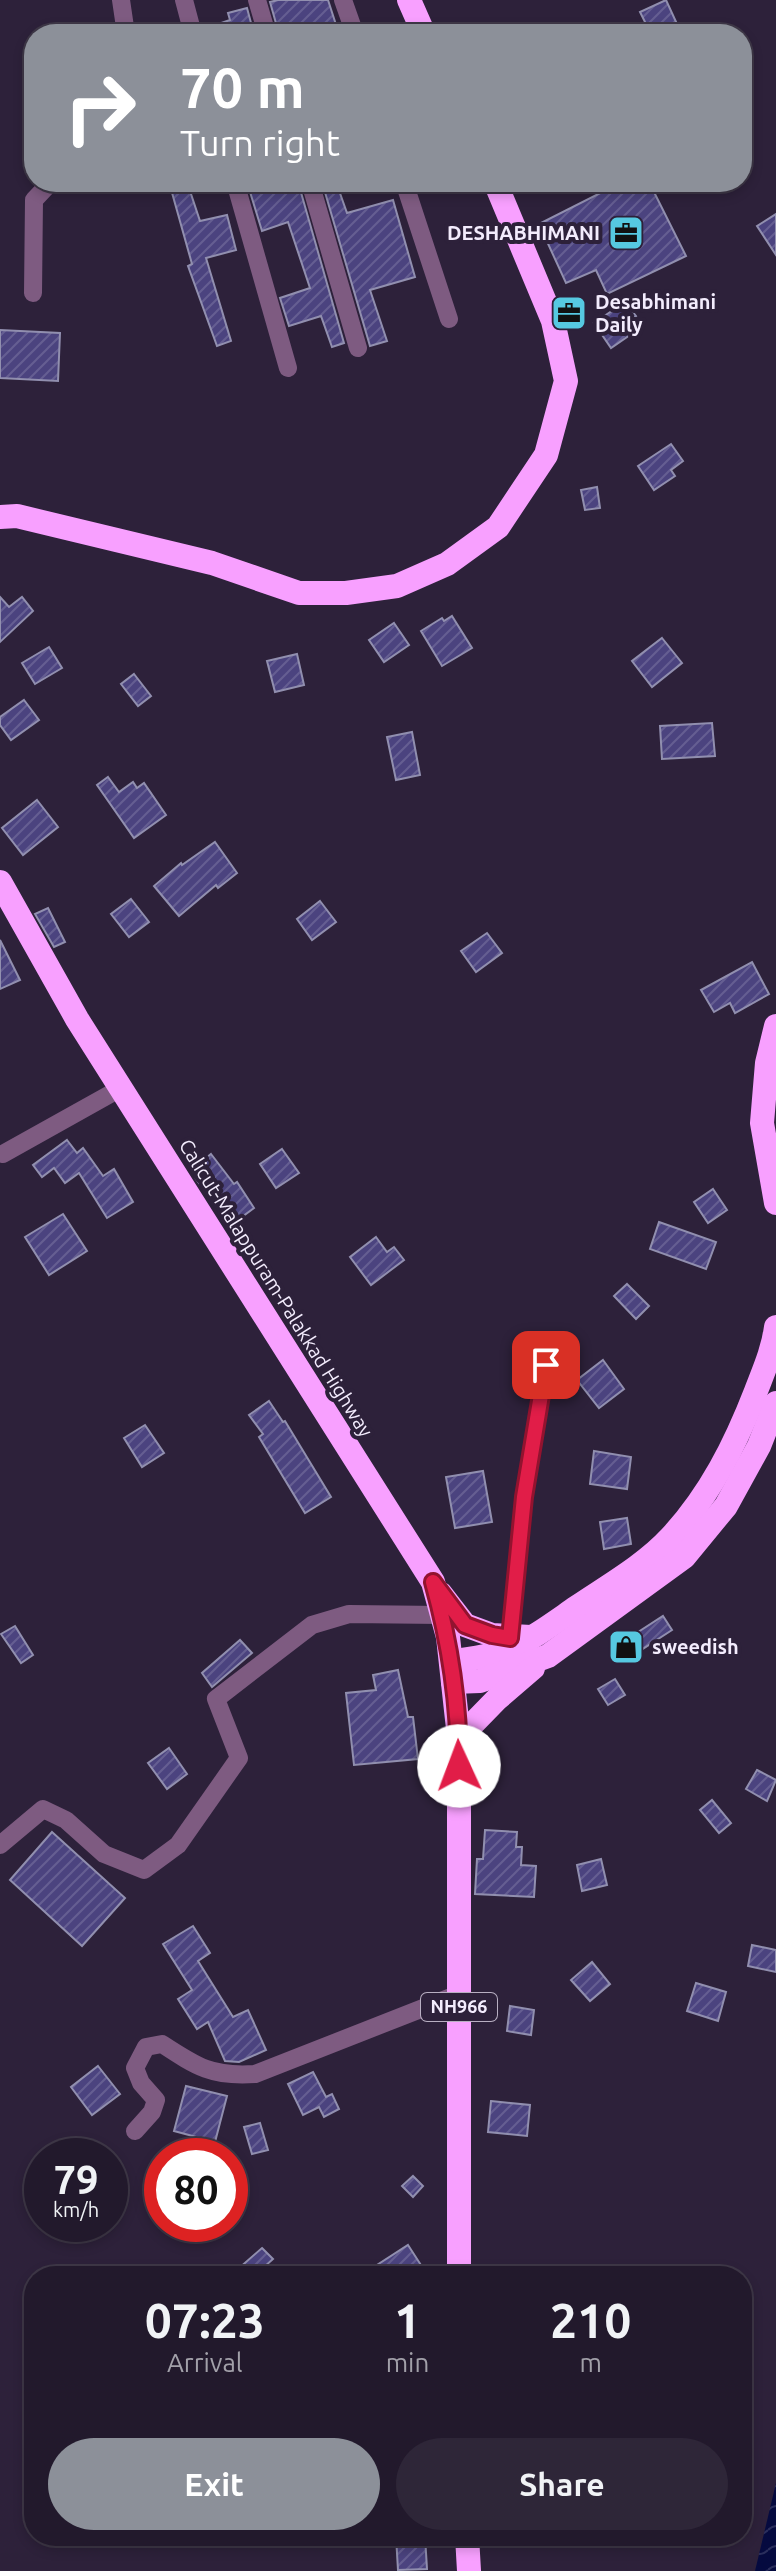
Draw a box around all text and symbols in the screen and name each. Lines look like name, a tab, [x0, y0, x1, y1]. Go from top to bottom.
icon: right	[48, 56, 152, 160]
text: 70 m	[180, 56, 305, 119]
text: Turn right	[180, 122, 340, 163]
office icon: DESHABHIMANI	[607, 214, 645, 252]
place label: DESHABHIMANI	[447, 221, 600, 244]
place label: Desabhimani Daily	[595, 290, 716, 336]
office icon: Desabhimani Daily	[550, 294, 588, 332]
street label: Calicut-Malappuram-Palakkad Highway	[175, 1135, 378, 1441]
pin	[512, 1331, 580, 1399]
icon: arrive	[524, 1343, 568, 1387]
shop icon: sweedish	[607, 1628, 645, 1666]
place label: sweedish	[652, 1635, 739, 1658]
position arrow	[417, 1724, 501, 1808]
road number: NH966	[421, 1993, 497, 2021]
speed limit sign: 80	[144, 2138, 248, 2242]
text: 79	[53, 2157, 99, 2202]
text: km/h	[53, 2198, 99, 2221]
text: 07:23	[145, 2293, 265, 2347]
text: 1	[394, 2293, 421, 2347]
text: 210	[550, 2293, 631, 2347]
text: Arrival	[167, 2348, 243, 2377]
text: min	[386, 2348, 429, 2377]
text: m	[579, 2348, 602, 2377]
button: Exit	[48, 2438, 380, 2530]
button: Share	[396, 2438, 728, 2530]

